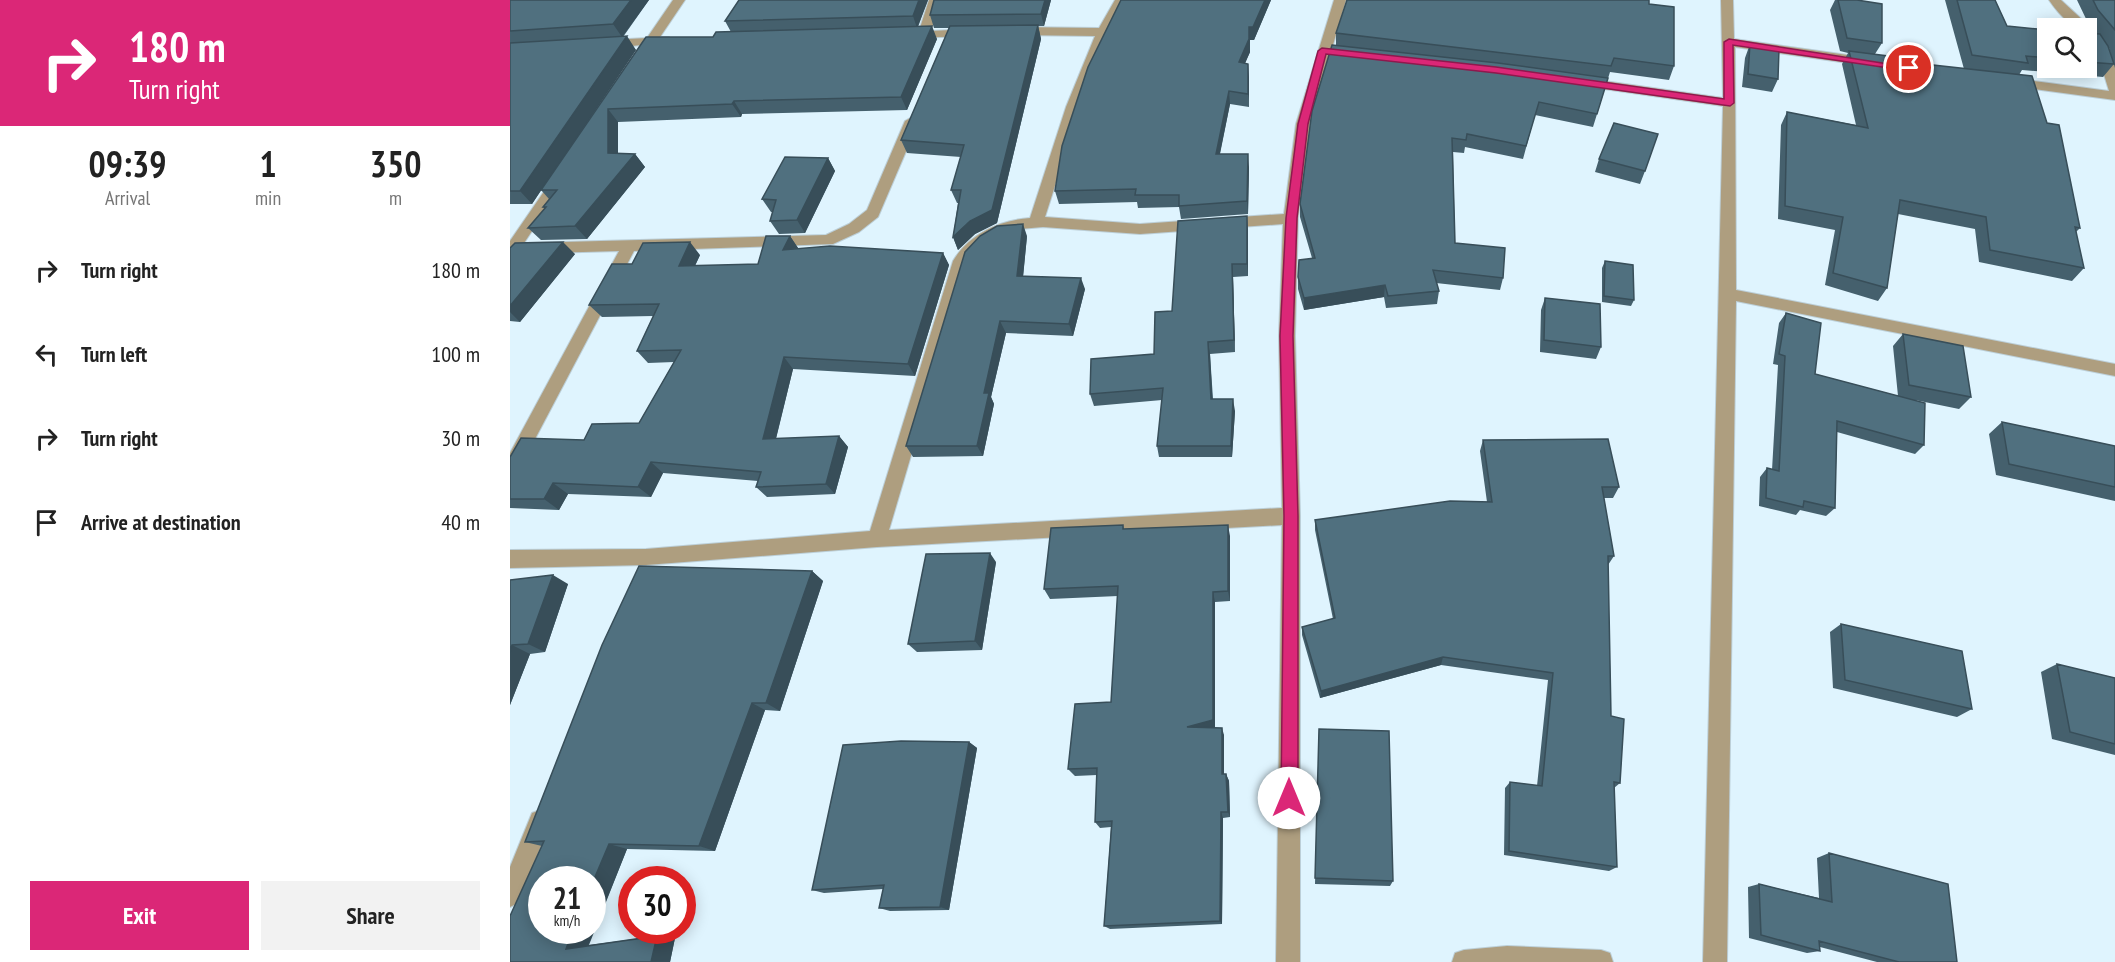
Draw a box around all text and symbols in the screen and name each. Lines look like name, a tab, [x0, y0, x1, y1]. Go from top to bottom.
map controls	[2037, 18, 2097, 78]
button: search	[2037, 18, 2097, 78]
text: 180 m	[129, 19, 226, 74]
icon: right	[30, 24, 108, 102]
pin	[1883, 42, 1934, 93]
icon: arrive	[1892, 51, 1925, 84]
text: Turn right	[129, 72, 220, 106]
text: 09:39	[89, 140, 166, 187]
text: 1	[259, 140, 277, 187]
text: 350	[370, 140, 421, 187]
text: Arrival	[105, 185, 150, 211]
text: min	[255, 185, 281, 211]
text: m	[389, 185, 402, 211]
icon: right	[30, 254, 63, 287]
text: Turn right	[81, 256, 158, 284]
text: 180 m	[431, 256, 480, 284]
icon: left	[30, 338, 63, 371]
text: Turn left	[81, 340, 147, 368]
text: 100 m	[431, 340, 480, 368]
icon: right	[30, 422, 63, 455]
text: Turn right	[81, 424, 158, 452]
text: 30 m	[441, 424, 480, 452]
icon: arrive	[30, 506, 63, 539]
text: Arrive at destination	[81, 508, 241, 536]
text: 40 m	[441, 508, 480, 536]
position arrow	[1257, 766, 1321, 830]
speed limit sign: 30	[618, 866, 696, 944]
text: 21	[553, 878, 581, 917]
button: Exit	[30, 881, 249, 950]
button: Share	[261, 881, 480, 950]
text: km/h	[554, 911, 580, 930]

